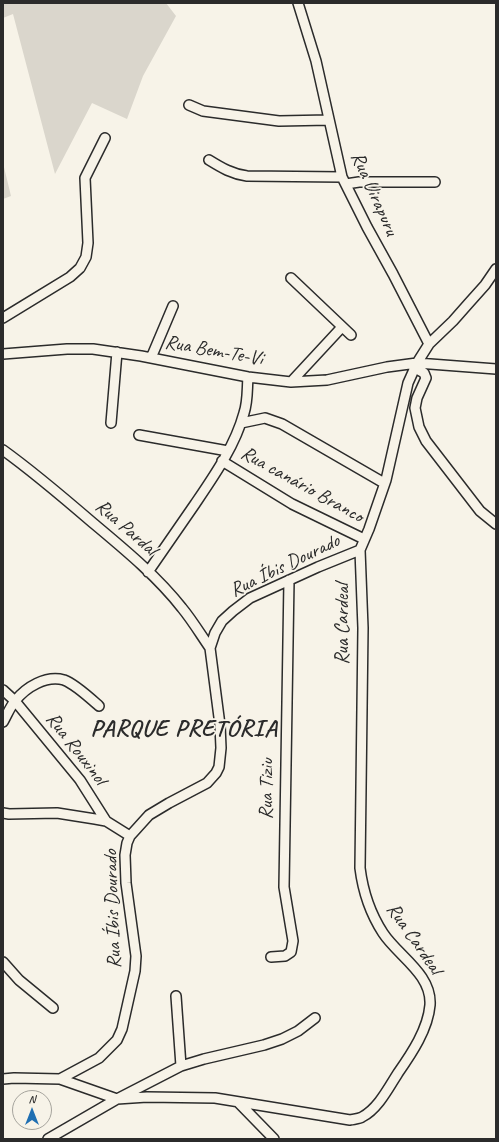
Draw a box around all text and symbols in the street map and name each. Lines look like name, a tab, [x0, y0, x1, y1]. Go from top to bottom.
street label: Rua Uirapuru	[345, 148, 403, 240]
street label: Rua Bem-Te-Vi	[163, 331, 265, 371]
street label: Rua canário Branco	[236, 441, 368, 529]
street label: Rua Pardal	[90, 495, 162, 561]
street label: Rua Íbis Dourado	[226, 529, 344, 603]
street label: Rua Cardeal	[331, 583, 355, 665]
street label: Rua Rouxinol	[40, 708, 112, 790]
district label: PARQUE PRETÓRIA	[91, 716, 277, 744]
street label: Rua Tiziu	[254, 758, 280, 820]
street label: Rua Íbis Dourado	[99, 849, 127, 969]
street label: Rua Cardeal	[381, 899, 447, 979]
north arrow	[12, 1090, 52, 1130]
text: N	[29, 1092, 35, 1106]

